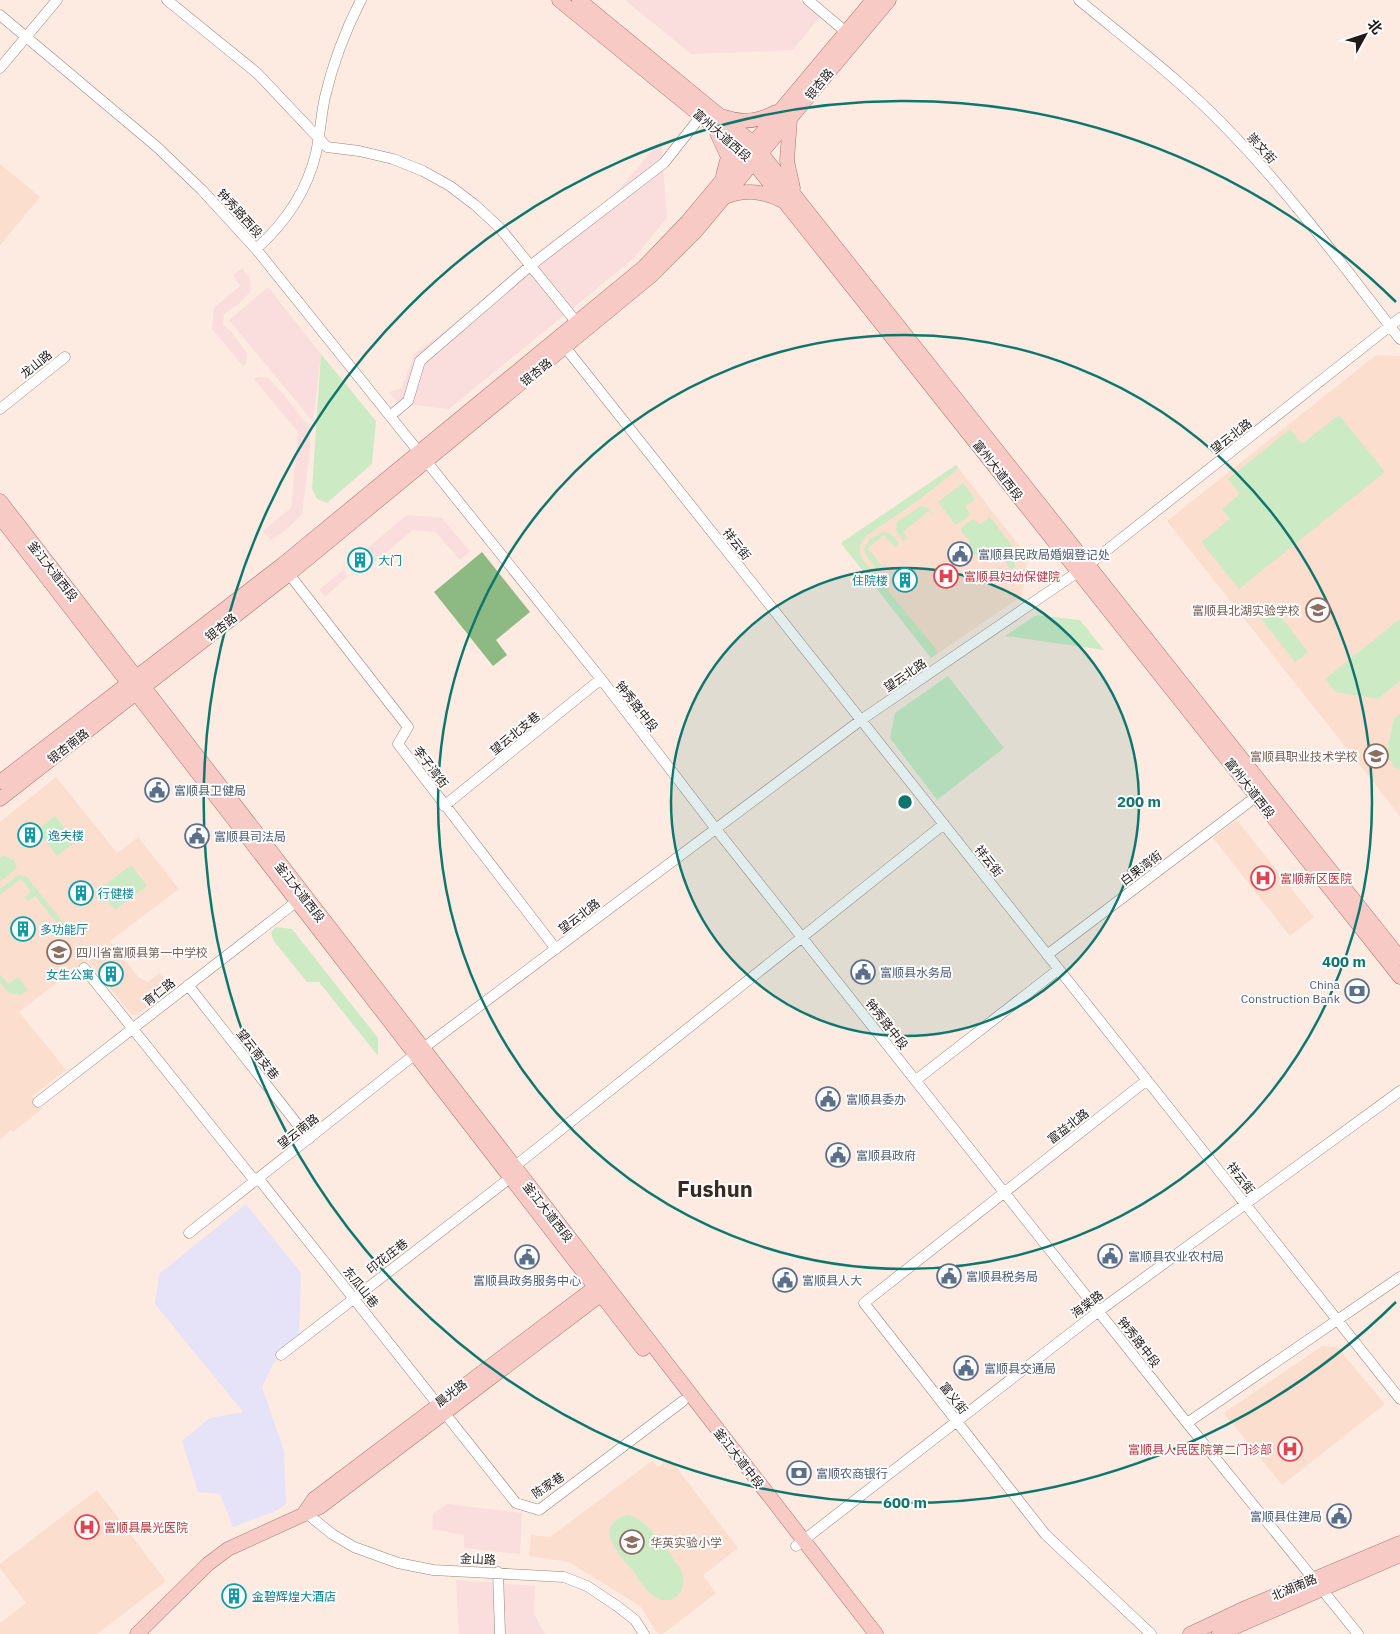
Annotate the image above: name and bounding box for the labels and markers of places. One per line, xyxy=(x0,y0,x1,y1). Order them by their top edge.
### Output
public building icon: 富顺县民政局婚姻登记处 xyxy=(947,541,973,567)
building icon: 大门 xyxy=(347,547,373,573)
place label: 富顺县民政局婚姻登记处 xyxy=(978,547,1110,562)
place label: 大门 xyxy=(378,553,402,568)
hospital icon: 富顺县妇幼保健院 xyxy=(933,563,959,589)
building icon: 住院楼 xyxy=(892,567,918,593)
place label: 富顺县妇幼保健院 xyxy=(964,569,1060,584)
place label: 住院楼 xyxy=(852,573,888,588)
school or university icon: 富顺县北湖实验学校 xyxy=(1305,597,1331,623)
place label: 富顺县北湖实验学校 xyxy=(1192,603,1300,618)
school or university icon: 富顺县职业技术学校 xyxy=(1363,743,1389,769)
place label: 富顺县职业技术学校 xyxy=(1250,749,1358,764)
public building icon: 富顺县卫健局 xyxy=(144,777,170,803)
place label: 富顺县卫健局 xyxy=(174,783,246,798)
centre of rings xyxy=(896,793,914,811)
building icon: 逸夫楼 xyxy=(17,822,43,848)
public building icon: 富顺县司法局 xyxy=(184,823,210,849)
place label: 逸夫楼 xyxy=(48,828,84,843)
place label: 富顺县司法局 xyxy=(214,829,286,844)
hospital icon: 富顺新区医院 xyxy=(1250,865,1276,891)
place label: 富顺新区医院 xyxy=(1280,871,1352,886)
building icon: 行健楼 xyxy=(68,880,94,906)
place label: 行健楼 xyxy=(98,886,134,901)
building icon: 多功能厅 xyxy=(10,916,36,942)
place label: 多功能厅 xyxy=(40,922,88,937)
school or university icon: 四川省富顺县第一中学校 xyxy=(46,939,72,965)
place label: 四川省富顺县第一中学校 xyxy=(76,945,208,960)
public building icon: 富顺县水务局 xyxy=(850,959,876,985)
building icon: 女生公寓 xyxy=(98,961,124,987)
place label: 富顺县水务局 xyxy=(880,965,952,980)
place label: 女生公寓 xyxy=(46,967,94,982)
place label: China Construction Bank xyxy=(1241,977,1341,1006)
bank icon: China Construction Bank xyxy=(1344,978,1370,1004)
public building icon: 富顺县委办 xyxy=(815,1086,841,1112)
place label: 富顺县委办 xyxy=(846,1092,906,1107)
public building icon: 富顺县政府 xyxy=(825,1142,851,1168)
place label: 富顺县政府 xyxy=(856,1148,916,1163)
public building icon: 富顺县农业农村局 xyxy=(1097,1243,1123,1269)
public building icon: 富顺县政务服务中心 xyxy=(514,1244,540,1270)
place label: 富顺县农业农村局 xyxy=(1128,1249,1224,1264)
public building icon: 富顺县税务局 xyxy=(936,1263,962,1289)
public building icon: 富顺县人大 xyxy=(772,1267,798,1293)
place label: 富顺县税务局 xyxy=(966,1269,1038,1284)
place label: 富顺县政务服务中心 xyxy=(473,1273,581,1288)
place label: 富顺县人大 xyxy=(802,1273,862,1288)
public building icon: 富顺县交通局 xyxy=(953,1355,979,1381)
place label: 富顺县交通局 xyxy=(984,1361,1056,1376)
hospital icon: 富顺县人民医院第二门诊部 xyxy=(1277,1436,1303,1462)
place label: 富顺县人民医院第二门诊部 xyxy=(1128,1442,1272,1457)
bank icon: 富顺农商银行 xyxy=(786,1460,812,1486)
place label: 富顺农商银行 xyxy=(816,1466,888,1481)
public building icon: 富顺县住建局 xyxy=(1326,1503,1352,1529)
place label: 富顺县住建局 xyxy=(1250,1509,1322,1524)
hospital icon: 富顺县晨光医院 xyxy=(74,1514,100,1540)
place label: 富顺县晨光医院 xyxy=(104,1520,188,1535)
school or university icon: 华英实验小学 xyxy=(619,1529,645,1555)
place label: 华英实验小学 xyxy=(650,1535,722,1550)
building icon: 金碧辉煌大酒店 xyxy=(221,1583,247,1609)
place label: 金碧辉煌大酒店 xyxy=(252,1589,336,1604)

